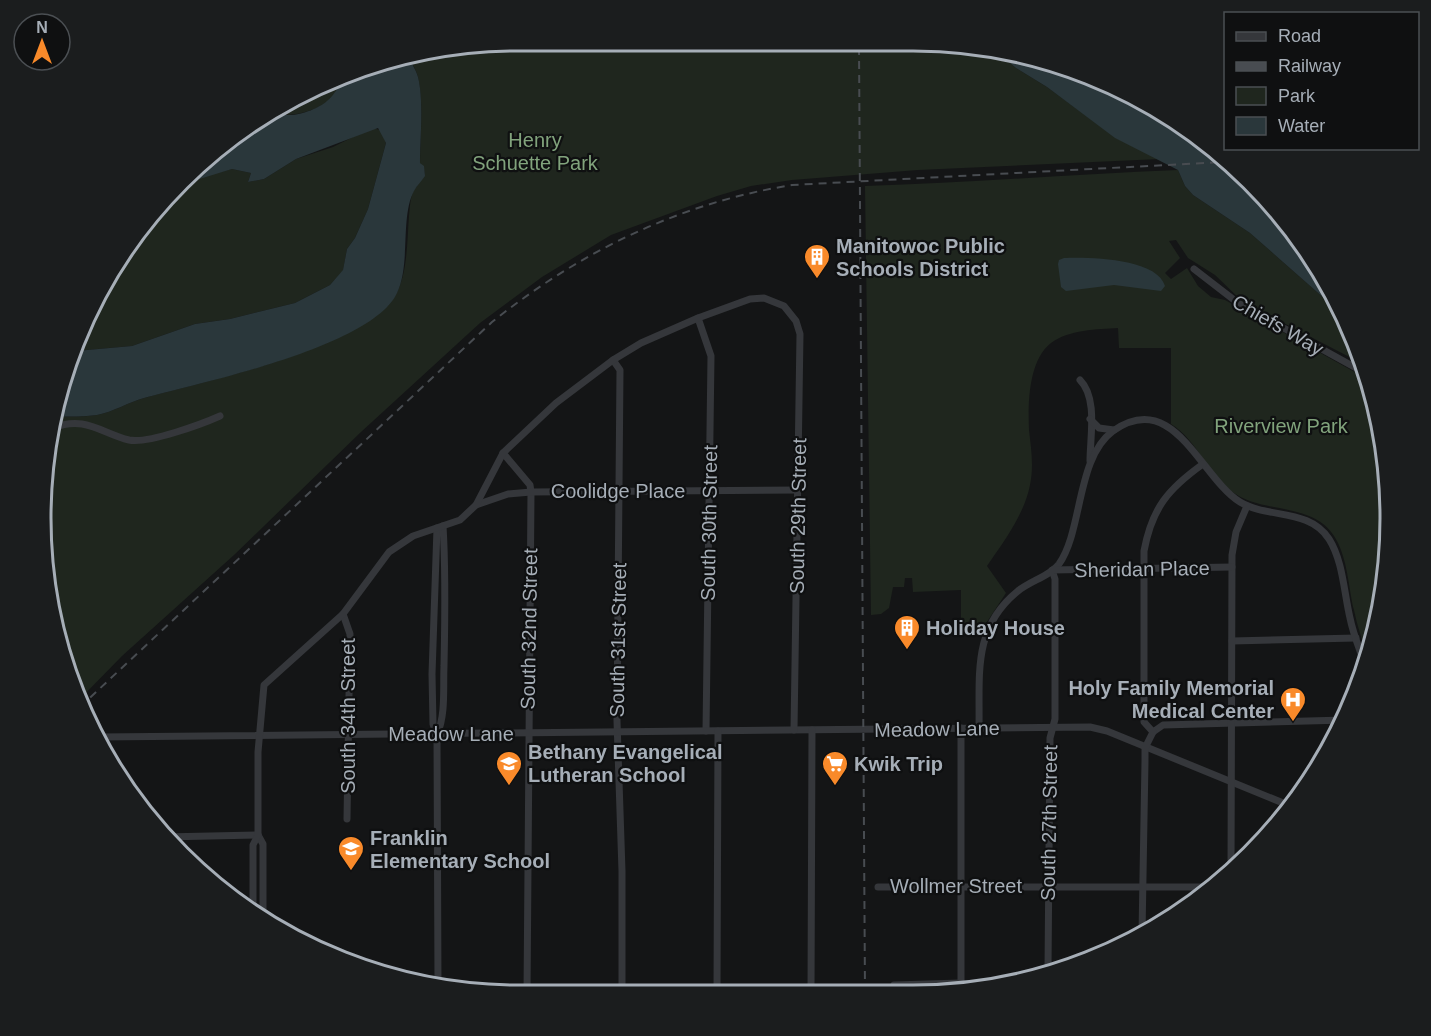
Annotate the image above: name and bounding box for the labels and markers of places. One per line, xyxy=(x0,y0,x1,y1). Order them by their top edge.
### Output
place label: Manitowoc Public Schools District xyxy=(836,235,1005,280)
building icon: Manitowoc Public Schools District xyxy=(802,242,832,280)
building icon: Holiday House xyxy=(892,613,922,651)
place label: Holiday House xyxy=(926,617,1065,639)
place label: Holy Family Memorial Medical Center xyxy=(1068,677,1274,722)
hospital icon: Holy Family Memorial Medical Center xyxy=(1278,685,1308,723)
place label: Bethany Evangelical Lutheran School xyxy=(528,741,723,786)
school or university icon: Bethany Evangelical Lutheran School xyxy=(494,749,524,787)
supermarket icon: Kwik Trip xyxy=(820,749,850,787)
place label: Kwik Trip xyxy=(854,753,943,775)
place label: Franklin Elementary School xyxy=(370,827,550,872)
school or university icon: Franklin Elementary School xyxy=(336,834,366,872)

